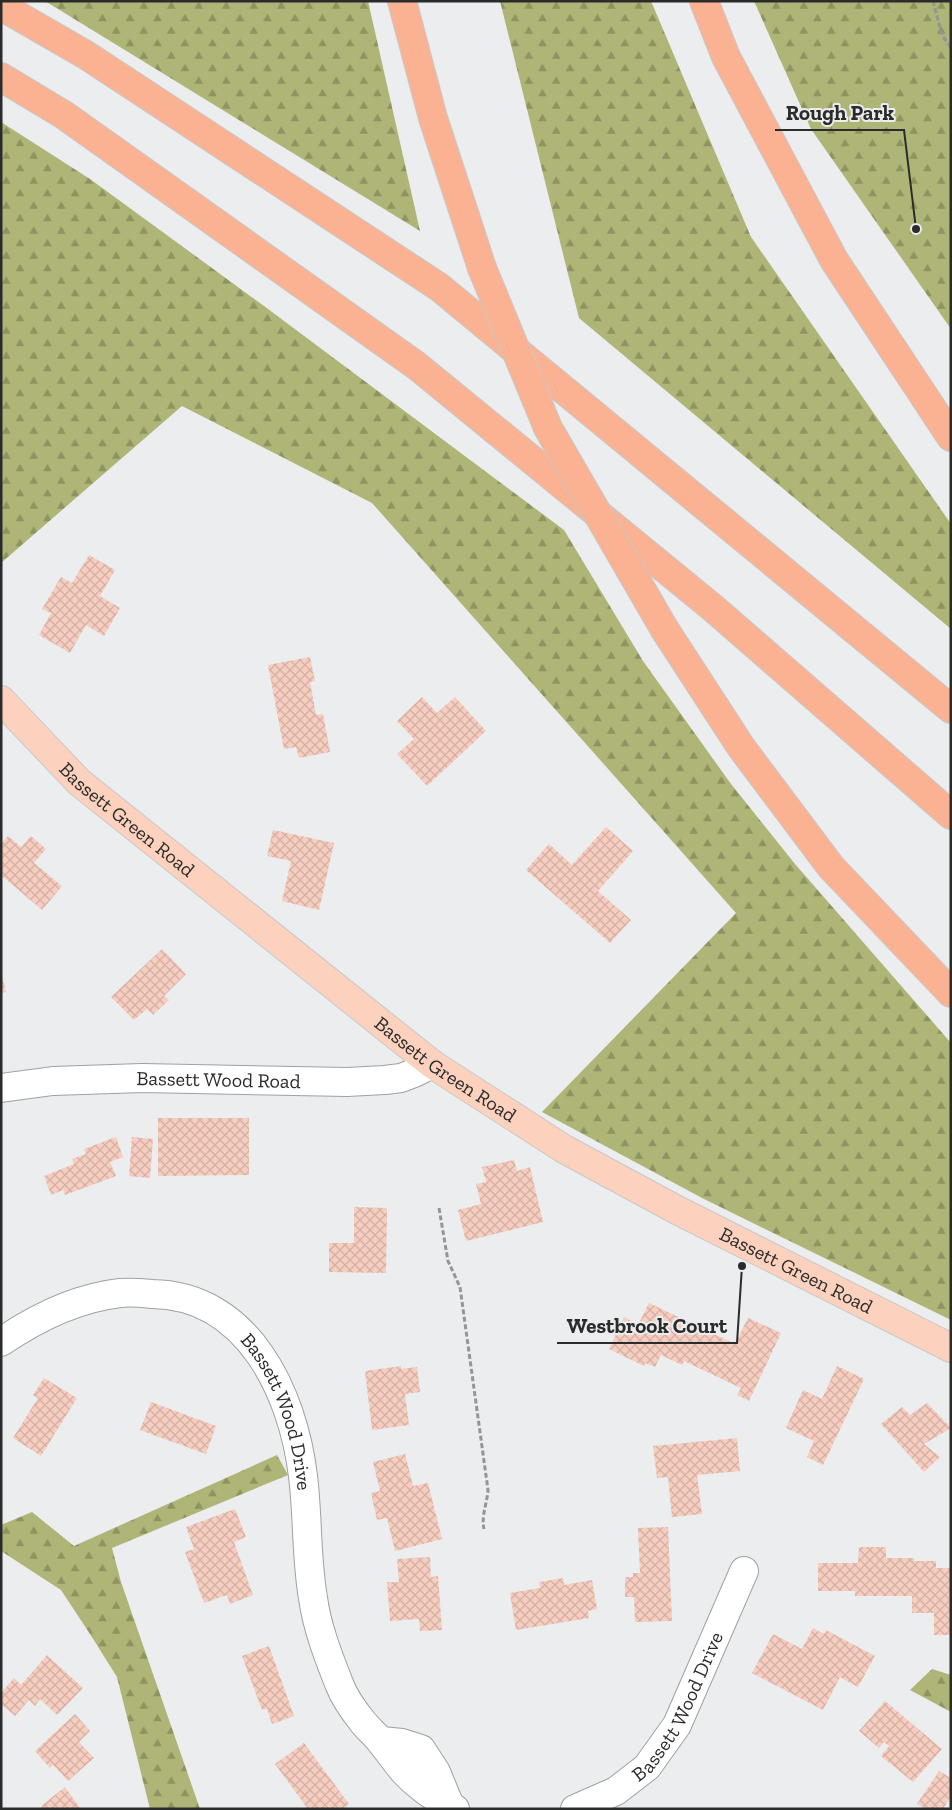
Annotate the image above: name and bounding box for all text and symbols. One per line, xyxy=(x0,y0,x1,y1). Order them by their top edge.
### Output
callout: Rough Park xyxy=(775,94,904,130)
text: Rough Park xyxy=(786,100,895,125)
street label: Bassett Green Road xyxy=(54,757,200,882)
street label: Bassett Green Road xyxy=(370,1011,521,1127)
street label: Bassett Wood Road xyxy=(136,1066,301,1093)
street label: Bassett Green Road xyxy=(716,1222,877,1319)
callout: Westbrook Court xyxy=(557,1307,737,1343)
text: Westbrook Court xyxy=(567,1313,728,1338)
street label: Bassett Wood Drive xyxy=(236,1328,316,1491)
street label: Bassett Wood Drive xyxy=(627,1628,728,1786)

